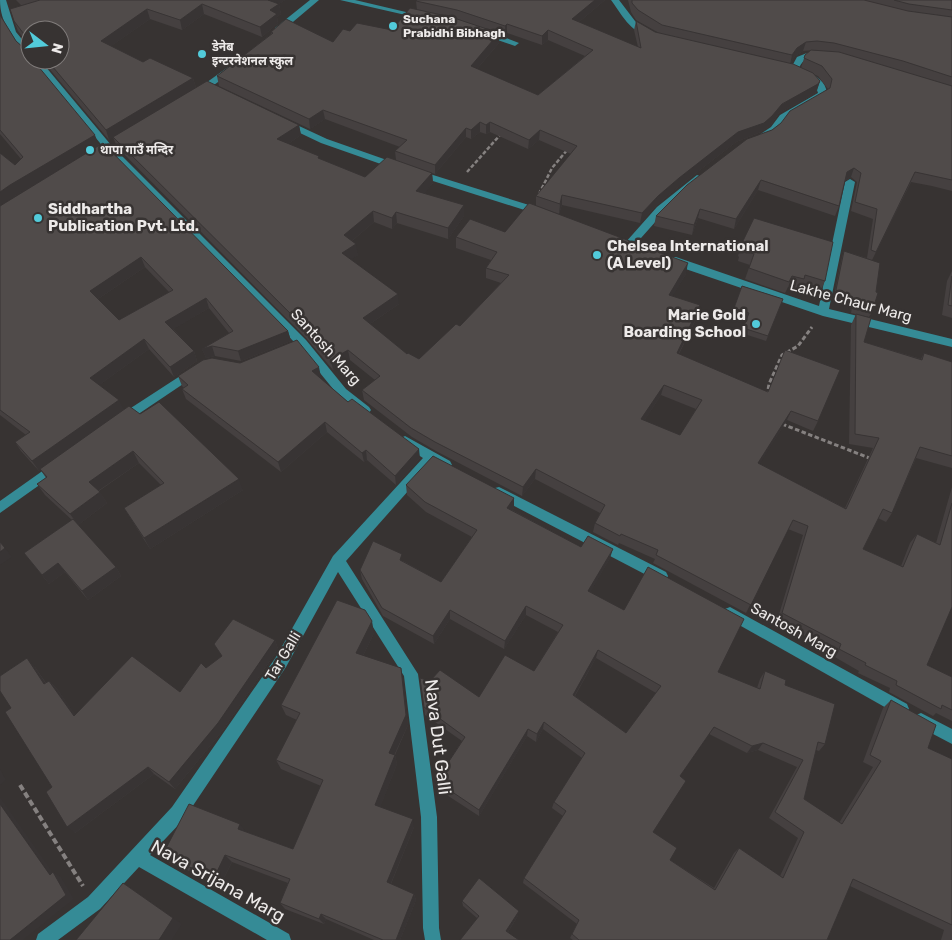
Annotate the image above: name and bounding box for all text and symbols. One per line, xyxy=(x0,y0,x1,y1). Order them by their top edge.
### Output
place label: Suchana Prabidhi Bibhagh xyxy=(403,12,506,40)
north arrow xyxy=(20,20,70,70)
marker: Suchana Prabidhi Bibhagh xyxy=(387,20,399,32)
place label: डेनेब इन्टरनेशनल स्कुल xyxy=(211,39,294,70)
text: N xyxy=(47,41,67,56)
marker: डेनेब इन्टरनेशनल स्कुल xyxy=(196,48,208,60)
place label: थापा गाउँ मन्दिर xyxy=(100,142,174,157)
marker: थापा गाउँ मन्दिर xyxy=(84,144,96,156)
place label: Siddhartha Publication Pvt. Ltd. xyxy=(48,200,199,235)
marker: Siddhartha Publication Pvt. Ltd. xyxy=(32,212,44,224)
place label: Chelsea International (A Level) xyxy=(607,237,769,272)
marker: Chelsea International (A Level) xyxy=(591,249,603,261)
street label: Lakhe Chaur Marg xyxy=(788,276,914,326)
street label: Santosh Marg xyxy=(287,305,365,389)
place label: Marie Gold Boarding School xyxy=(623,306,746,341)
marker: Marie Gold Boarding School xyxy=(750,318,762,330)
street label: Santosh Marg xyxy=(748,599,840,661)
street label: Tar Galli xyxy=(261,628,305,684)
street label: Nava Dut Galli xyxy=(420,678,456,796)
street label: Nava Srijana Marg xyxy=(147,835,289,927)

